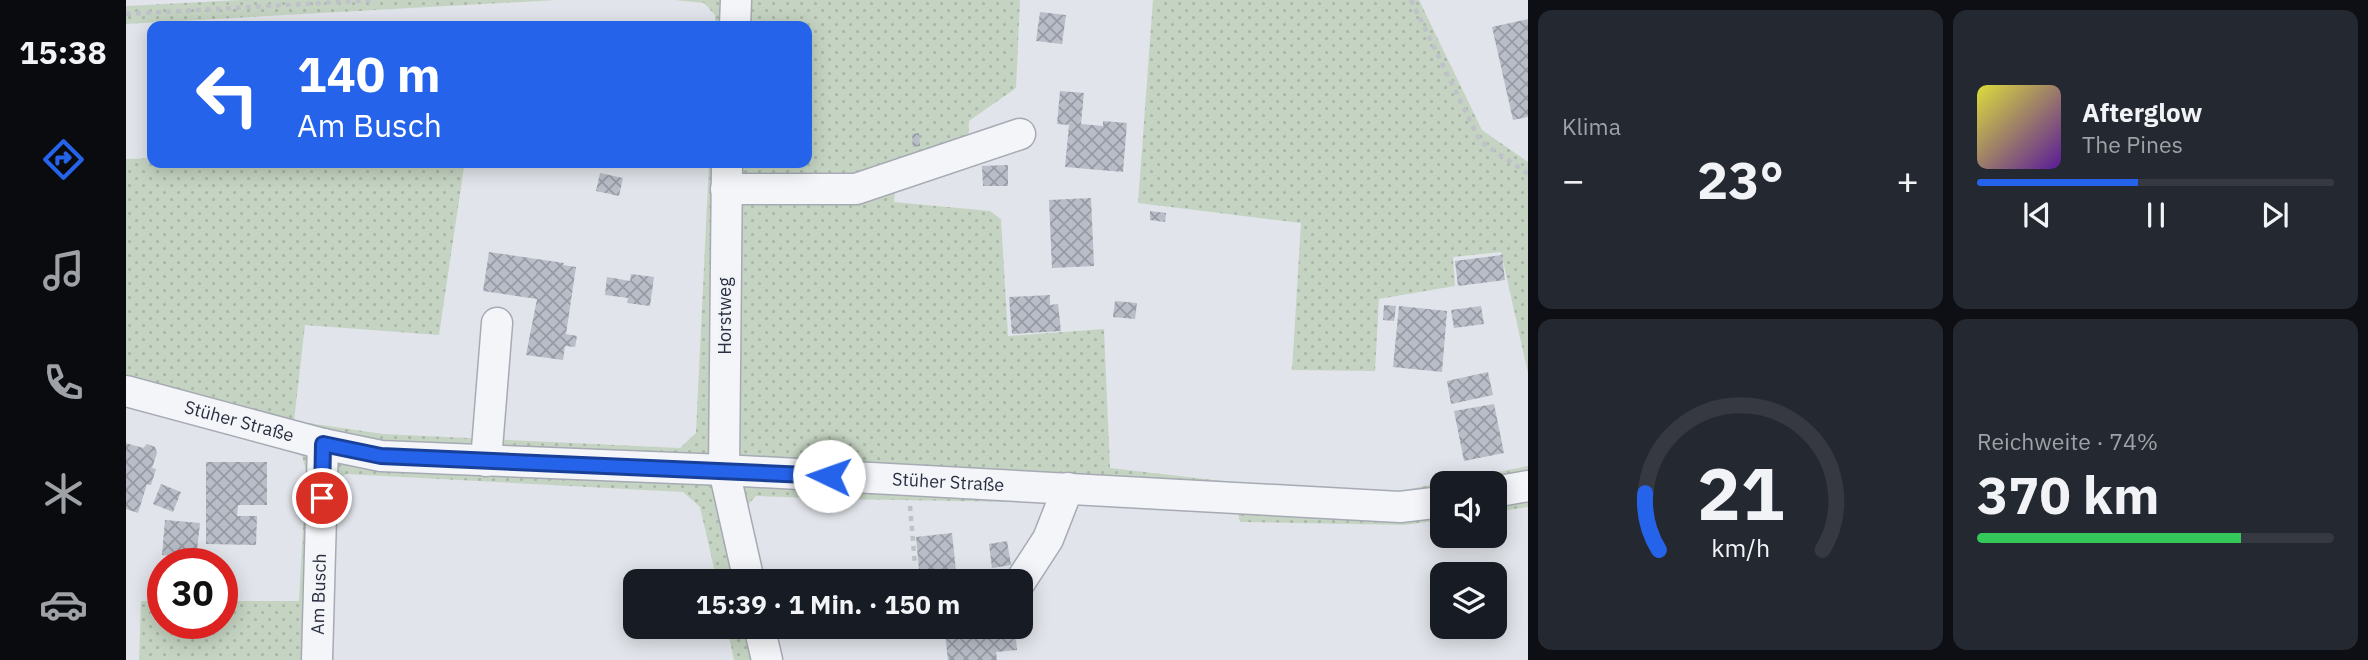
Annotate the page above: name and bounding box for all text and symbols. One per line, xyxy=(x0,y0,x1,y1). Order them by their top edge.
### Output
text: 15:38 xyxy=(19,31,107,73)
text: 140 m xyxy=(297,42,441,105)
icon: left xyxy=(182,49,273,140)
text: Afterglow xyxy=(2082,95,2202,129)
text: Am Busch xyxy=(297,104,442,146)
text: Klima xyxy=(1562,111,1621,141)
text: The Pines xyxy=(2082,129,2183,159)
icon: directions xyxy=(39,135,88,184)
text: 23° xyxy=(1697,146,1784,213)
text: − xyxy=(1562,155,1585,204)
text: + xyxy=(1896,155,1919,204)
icon: previous xyxy=(2018,196,2056,234)
icon: pause xyxy=(2137,196,2175,234)
icon: next xyxy=(2256,196,2294,234)
icon: music xyxy=(39,246,88,295)
street label: Horstweg xyxy=(713,277,736,355)
icon: phone xyxy=(39,358,88,407)
street label: Stüher Straße xyxy=(182,395,296,447)
text: Reichweite · 74% xyxy=(1977,426,2158,456)
position arrow xyxy=(792,439,866,513)
text: 21 xyxy=(1697,446,1784,541)
text: 370 km xyxy=(1977,461,2159,528)
street label: Stüher Straße xyxy=(891,467,1005,496)
pin xyxy=(292,468,352,528)
icon: climate xyxy=(39,469,88,518)
map controls xyxy=(1430,471,1507,639)
button: sound xyxy=(1430,471,1507,548)
icon: arrive xyxy=(303,479,341,517)
text: km/h xyxy=(1711,531,1770,564)
speed limit sign: 30 xyxy=(147,548,238,639)
street label: Am Busch xyxy=(306,553,331,635)
button: layers xyxy=(1430,562,1507,639)
icon: car xyxy=(39,580,88,629)
text: 15:39 · 1 Min. · 150 m xyxy=(696,587,960,621)

